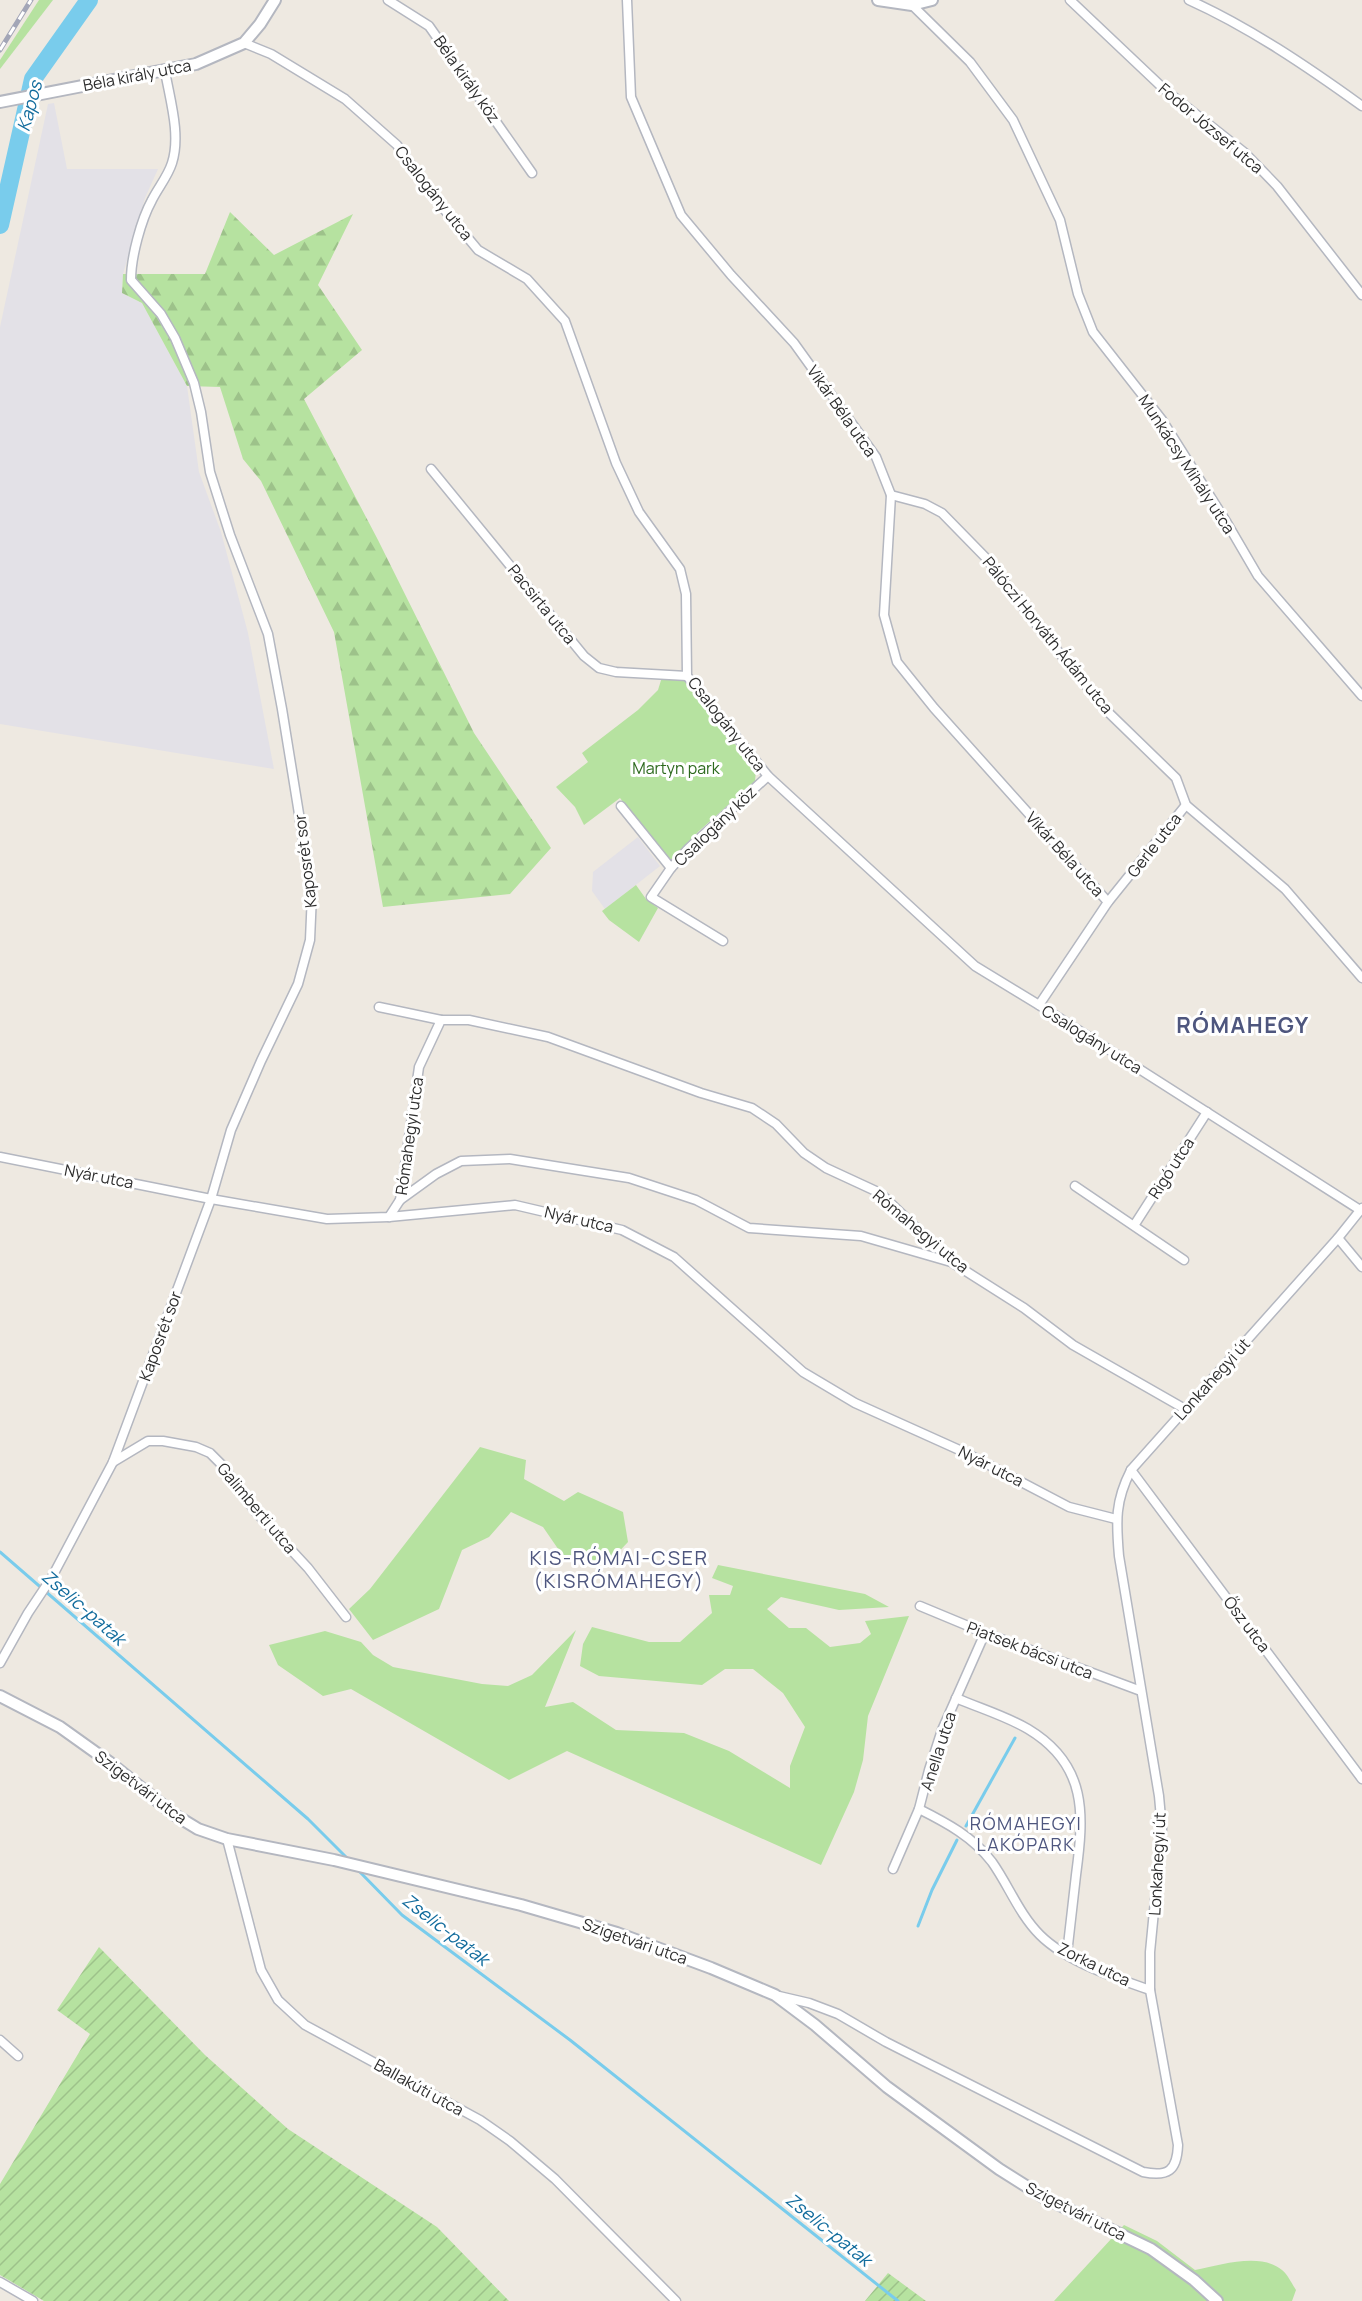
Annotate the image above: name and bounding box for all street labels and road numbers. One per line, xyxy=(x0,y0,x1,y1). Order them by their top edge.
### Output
street label: Béla király köz xyxy=(429,31,505,127)
street label: Béla király utca xyxy=(81,54,193,96)
street label: Fodor József utca xyxy=(1154,78,1268,178)
street label: Csalogány utca xyxy=(390,141,478,245)
street label: Vikár Béla utca xyxy=(802,361,882,461)
street label: Munkácsy Mihály utca xyxy=(1134,390,1240,538)
street label: Pálóczi Horváth Ádám utca xyxy=(978,552,1118,718)
street label: Pacsirta utca xyxy=(503,559,581,649)
street label: Csalogány utca xyxy=(683,672,771,776)
street label: Csalogány köz xyxy=(669,781,761,871)
street label: Vikár Béla utca xyxy=(1021,807,1109,901)
street label: Gerle utca xyxy=(1122,808,1186,882)
street label: Kaposrét sor xyxy=(288,813,322,909)
street label: Csalogány utca xyxy=(1038,999,1146,1079)
street label: Rómahegyi utca xyxy=(390,1076,428,1196)
street label: Rigó utca xyxy=(1143,1133,1199,1203)
street label: Nyár utca xyxy=(62,1159,136,1193)
street label: Rómahegyi utca xyxy=(868,1184,974,1278)
street label: Nyár utca xyxy=(542,1200,616,1238)
street label: Kaposrét sor xyxy=(134,1288,186,1384)
street label: Lonkahegyi út xyxy=(1169,1333,1255,1425)
street label: Nyár utca xyxy=(955,1440,1027,1492)
street label: Galimberti utca xyxy=(212,1458,302,1558)
street label: Ősz utca xyxy=(1219,1591,1275,1657)
street label: Piatsek bácsi utca xyxy=(964,1616,1096,1684)
street label: Anella utca xyxy=(915,1709,961,1793)
street label: Szigetvári utca xyxy=(91,1745,191,1829)
street label: Lonkahegyi út xyxy=(1143,1812,1171,1916)
street label: Szigetvári utca xyxy=(579,1913,691,1969)
street label: Zorka utca xyxy=(1054,1937,1134,1991)
street label: Ballakúti utca xyxy=(370,2053,468,2121)
street label: Szigetvári utca xyxy=(1022,2176,1130,2246)

